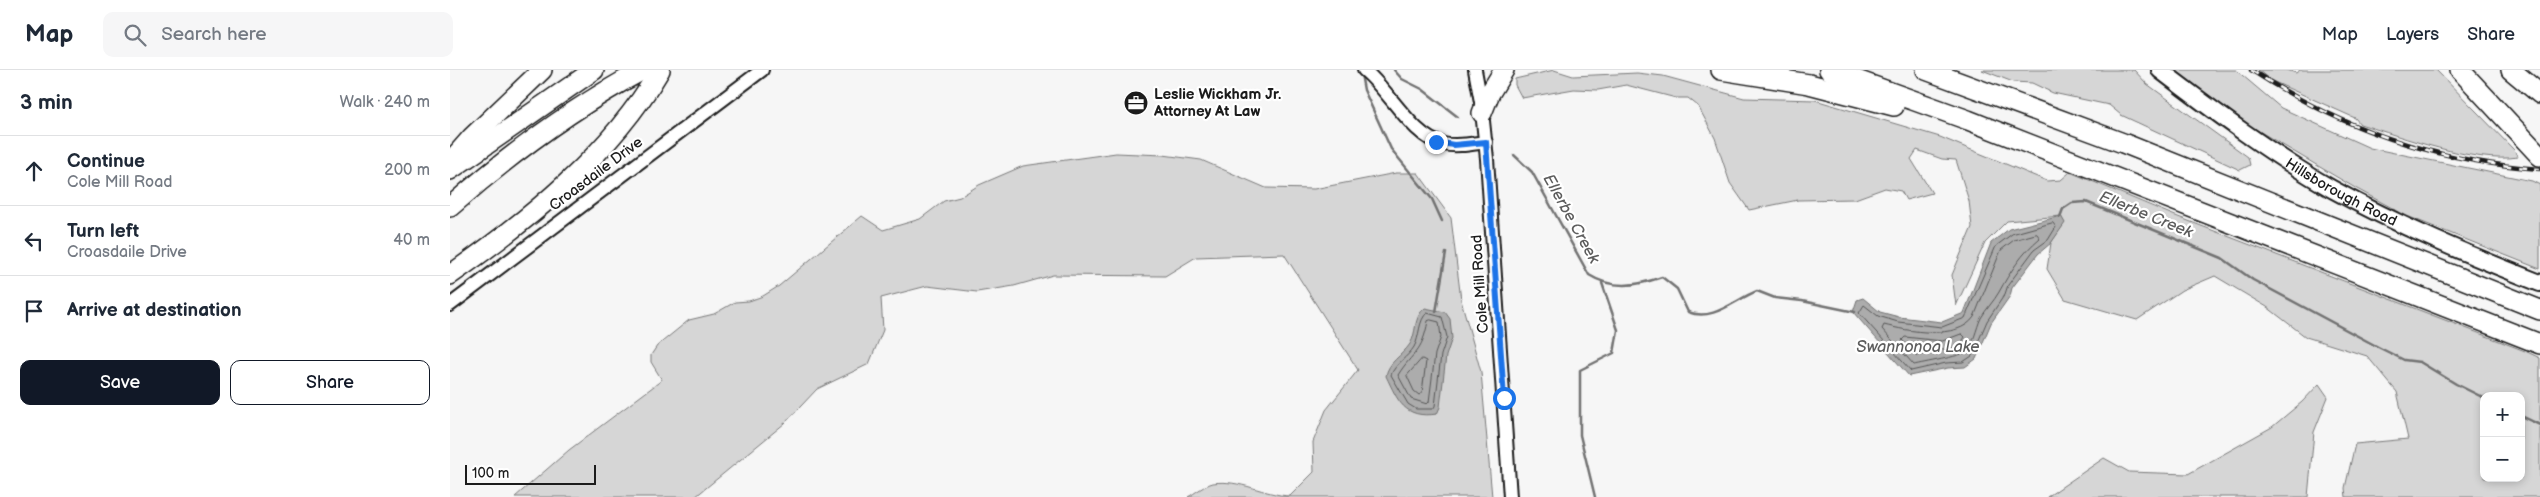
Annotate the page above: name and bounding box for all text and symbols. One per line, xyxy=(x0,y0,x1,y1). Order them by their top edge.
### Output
search box xyxy=(103,12,453,57)
text: Map xyxy=(25,20,73,49)
icon: search xyxy=(121,21,149,49)
text: Search here xyxy=(161,23,267,46)
text: Map xyxy=(2322,24,2358,45)
text: Layers xyxy=(2386,24,2439,45)
text: Share xyxy=(2467,24,2515,45)
place label: Leslie Wickham Jr. Attorney At Law xyxy=(1153,85,1281,121)
text: 3 min xyxy=(20,90,73,115)
office icon: Leslie Wickham Jr. Attorney At Law xyxy=(1123,90,1149,116)
text: Walk · 240 m xyxy=(340,93,430,112)
route end xyxy=(1425,131,1448,154)
street label: Croasdaile Drive xyxy=(545,133,647,215)
text: Continue xyxy=(67,150,145,173)
street label: Hillsborough Road xyxy=(2282,154,2400,230)
icon: ahead xyxy=(20,157,48,185)
text: 200 m xyxy=(384,161,430,180)
water label: Ellerbe Creek xyxy=(1539,171,1604,268)
text: Cole Mill Road xyxy=(67,173,172,192)
water label: Ellerbe Creek xyxy=(2096,188,2197,243)
text: Turn left xyxy=(67,220,139,243)
icon: left xyxy=(20,227,48,255)
text: 40 m xyxy=(393,231,430,250)
street label: Cole Mill Road xyxy=(1467,234,1493,334)
text: Croasdaile Drive xyxy=(67,243,187,262)
icon: arrive xyxy=(20,297,48,325)
text: Arrive at destination xyxy=(67,299,242,322)
water label: Swannonoa Lake xyxy=(1856,338,1980,357)
button: Save xyxy=(20,360,220,405)
button: Share xyxy=(230,360,430,405)
route start xyxy=(1493,387,1516,410)
map controls xyxy=(2480,392,2525,482)
button: + xyxy=(2480,392,2525,437)
button: − xyxy=(2480,437,2525,482)
scale bar xyxy=(465,462,596,485)
text: 100 m xyxy=(472,465,509,482)

